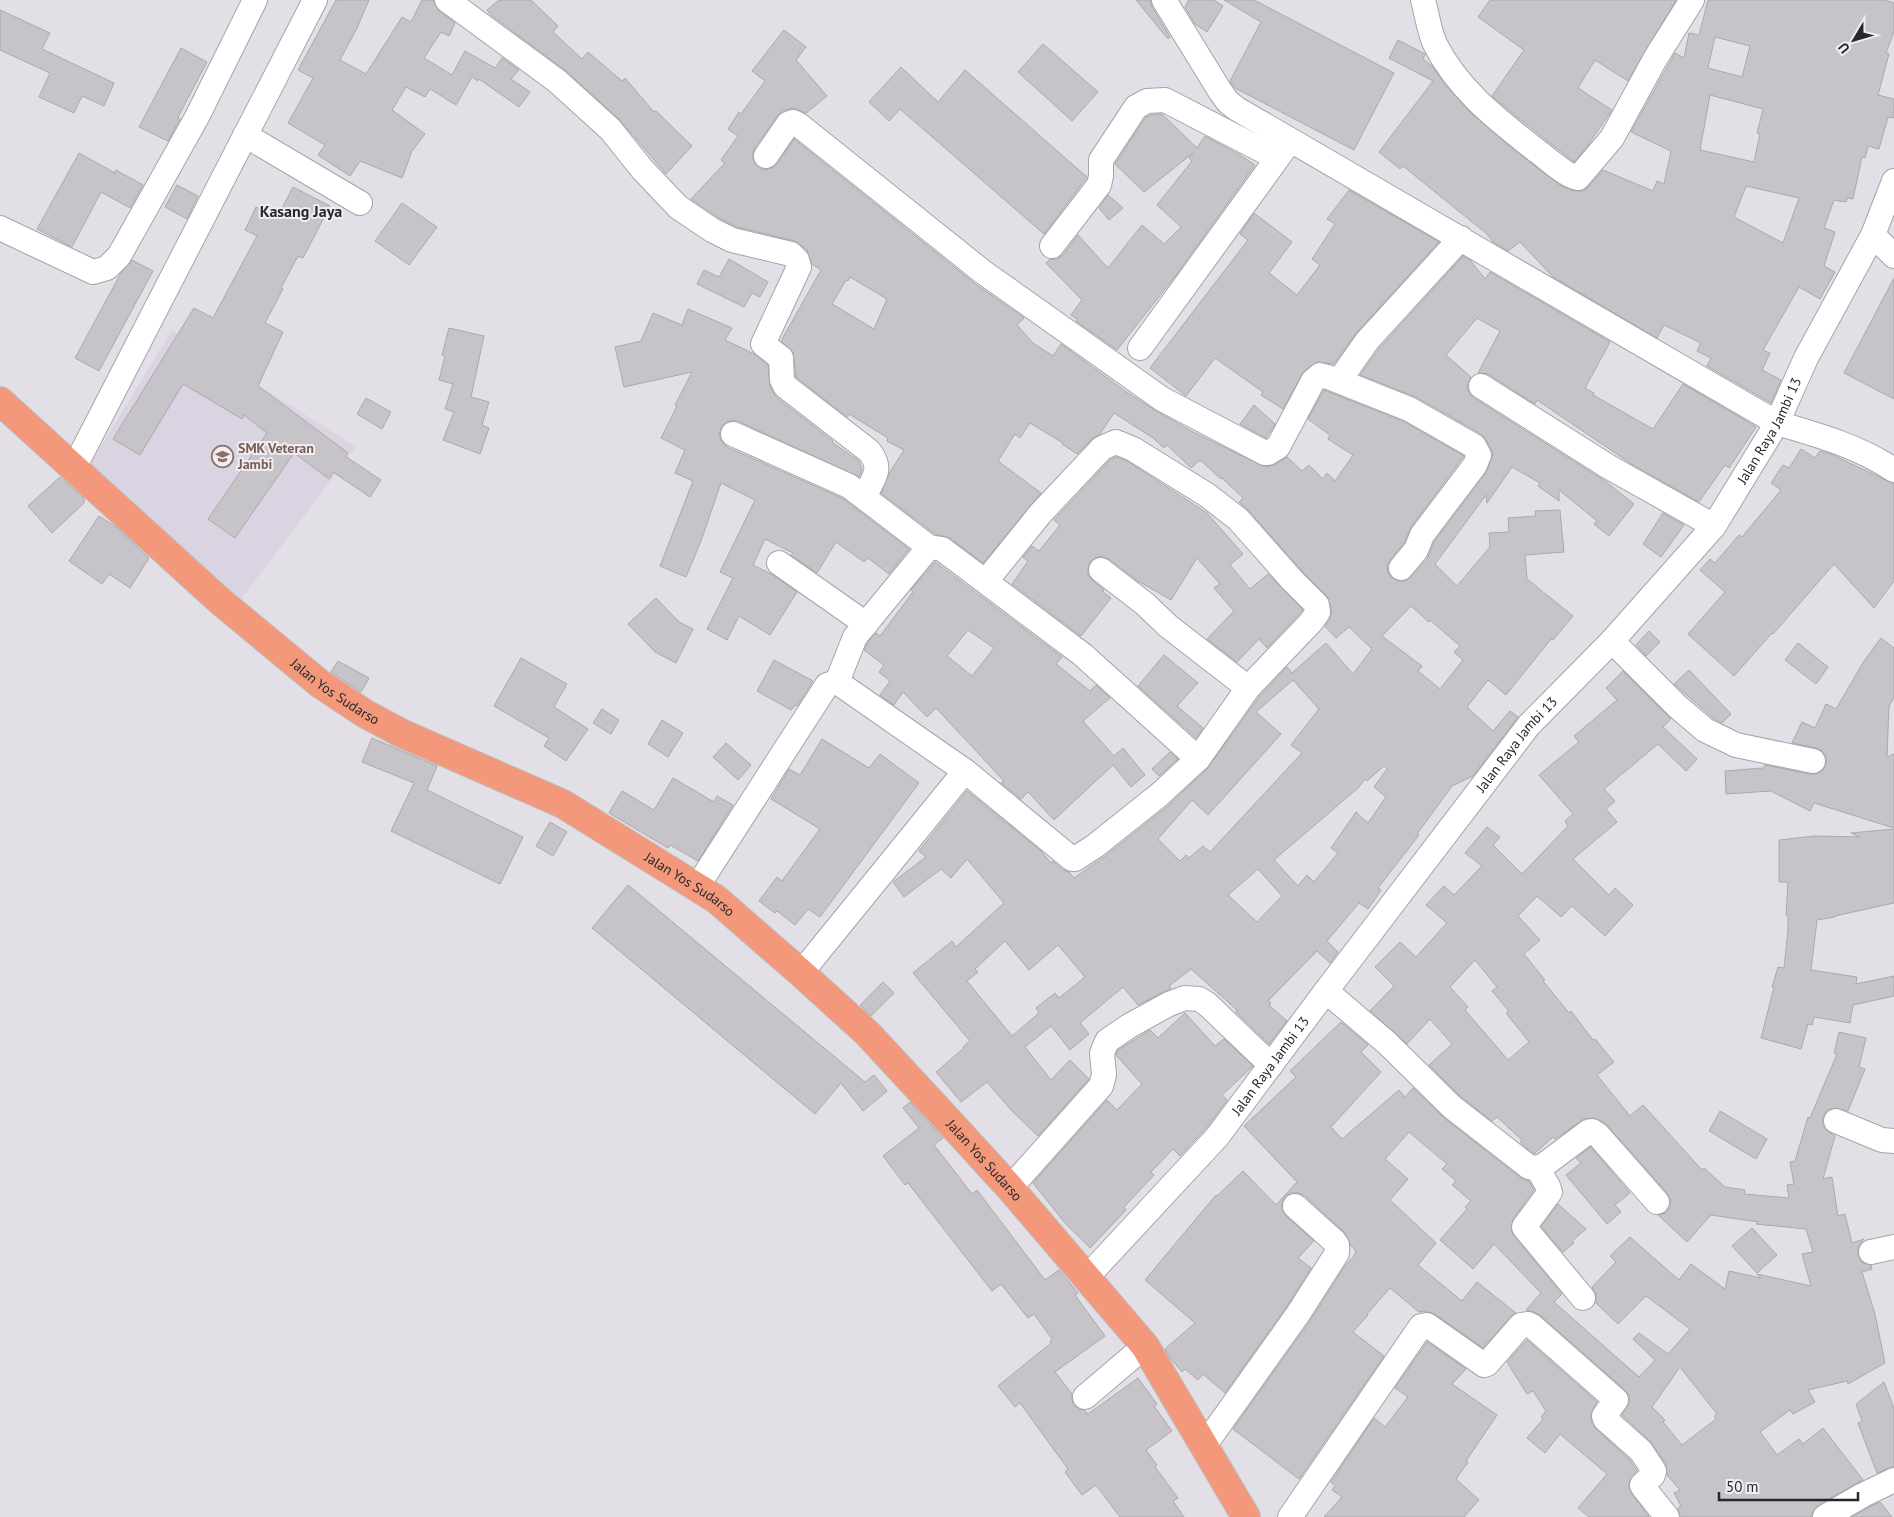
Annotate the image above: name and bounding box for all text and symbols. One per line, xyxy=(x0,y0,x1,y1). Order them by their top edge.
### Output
north arrow xyxy=(1829,15,1879,65)
text: U xyxy=(1834,39,1854,57)
district label: Kasang Jaya xyxy=(260,201,342,221)
street label: Jalan Raya Jambi 13 xyxy=(1732,375,1805,488)
place label: SMK Veteran Jambi xyxy=(237,439,314,473)
school or university icon: SMK Veteran Jambi xyxy=(210,444,234,468)
street label: Jalan Yos Sudarso xyxy=(286,654,383,729)
street label: Jalan Raya Jambi 13 xyxy=(1471,693,1561,797)
street label: Jalan Yos Sudarso xyxy=(641,847,739,920)
street label: Jalan Raya Jambi 13 xyxy=(1227,1013,1313,1119)
street label: Jalan Yos Sudarso xyxy=(942,1115,1026,1205)
scale bar xyxy=(1719,1470,1858,1502)
text: 50 m xyxy=(1726,1477,1759,1496)

